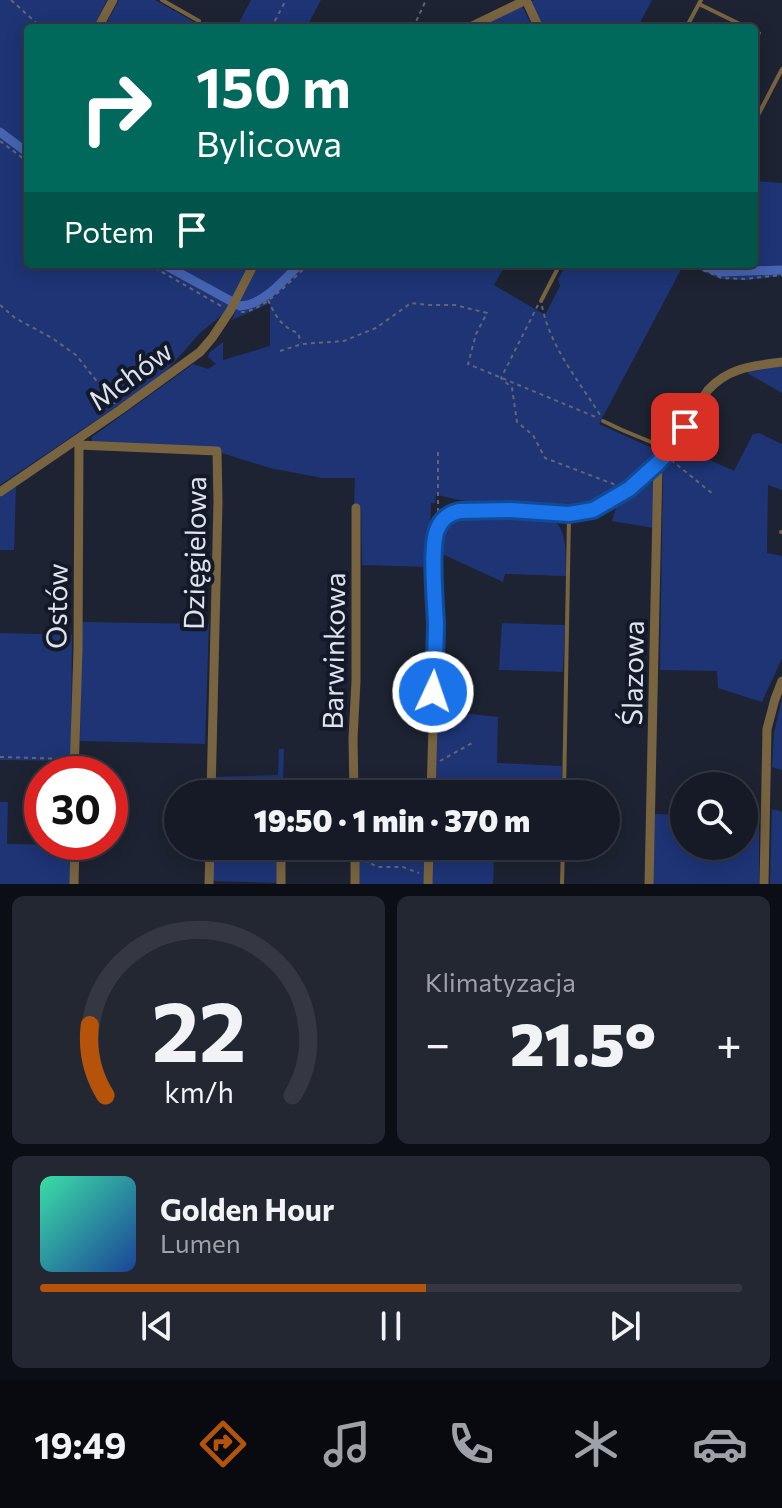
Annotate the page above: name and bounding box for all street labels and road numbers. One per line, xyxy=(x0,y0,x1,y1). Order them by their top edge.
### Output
street label: Mchów xyxy=(81,333,179,417)
street label: Dzięgielowa xyxy=(176,476,212,630)
street label: Ostów xyxy=(38,563,74,649)
street label: Barwinkowa xyxy=(315,572,351,730)
street label: Ślazowa xyxy=(614,620,650,726)

